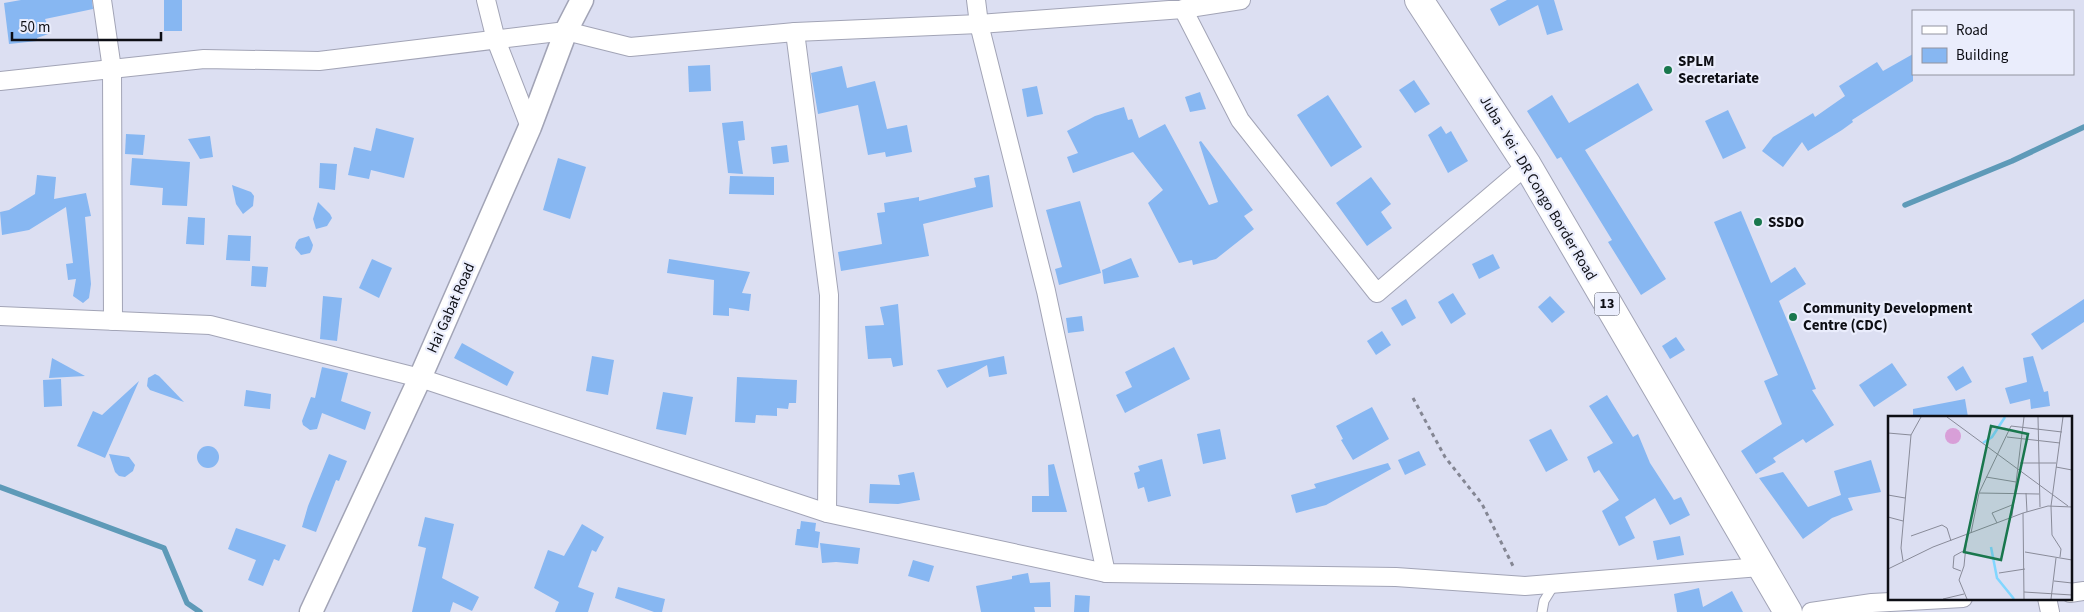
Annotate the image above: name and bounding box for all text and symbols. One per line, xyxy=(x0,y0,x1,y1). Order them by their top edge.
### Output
scale bar xyxy=(12,10,161,42)
legend xyxy=(1912,10,2074,75)
text: 50 m xyxy=(20,17,50,38)
text: Road xyxy=(1956,20,1988,41)
text: Building xyxy=(1956,45,2009,66)
place label: SPLM Secretariate xyxy=(1678,51,1759,89)
marker: SPLM Secretariate xyxy=(1662,64,1674,76)
street label: Juba - Yei - DR Congo Border Road xyxy=(1474,92,1602,284)
place label: SSDO xyxy=(1768,212,1804,233)
marker: SSDO xyxy=(1752,216,1764,228)
street label: Hai Gabat Road xyxy=(422,260,480,356)
road number: 13 xyxy=(1594,292,1620,316)
place label: Community Development Centre (CDC) xyxy=(1803,298,1973,336)
marker: Community Development Centre (CDC) xyxy=(1787,311,1799,323)
inset map xyxy=(1888,416,2072,600)

